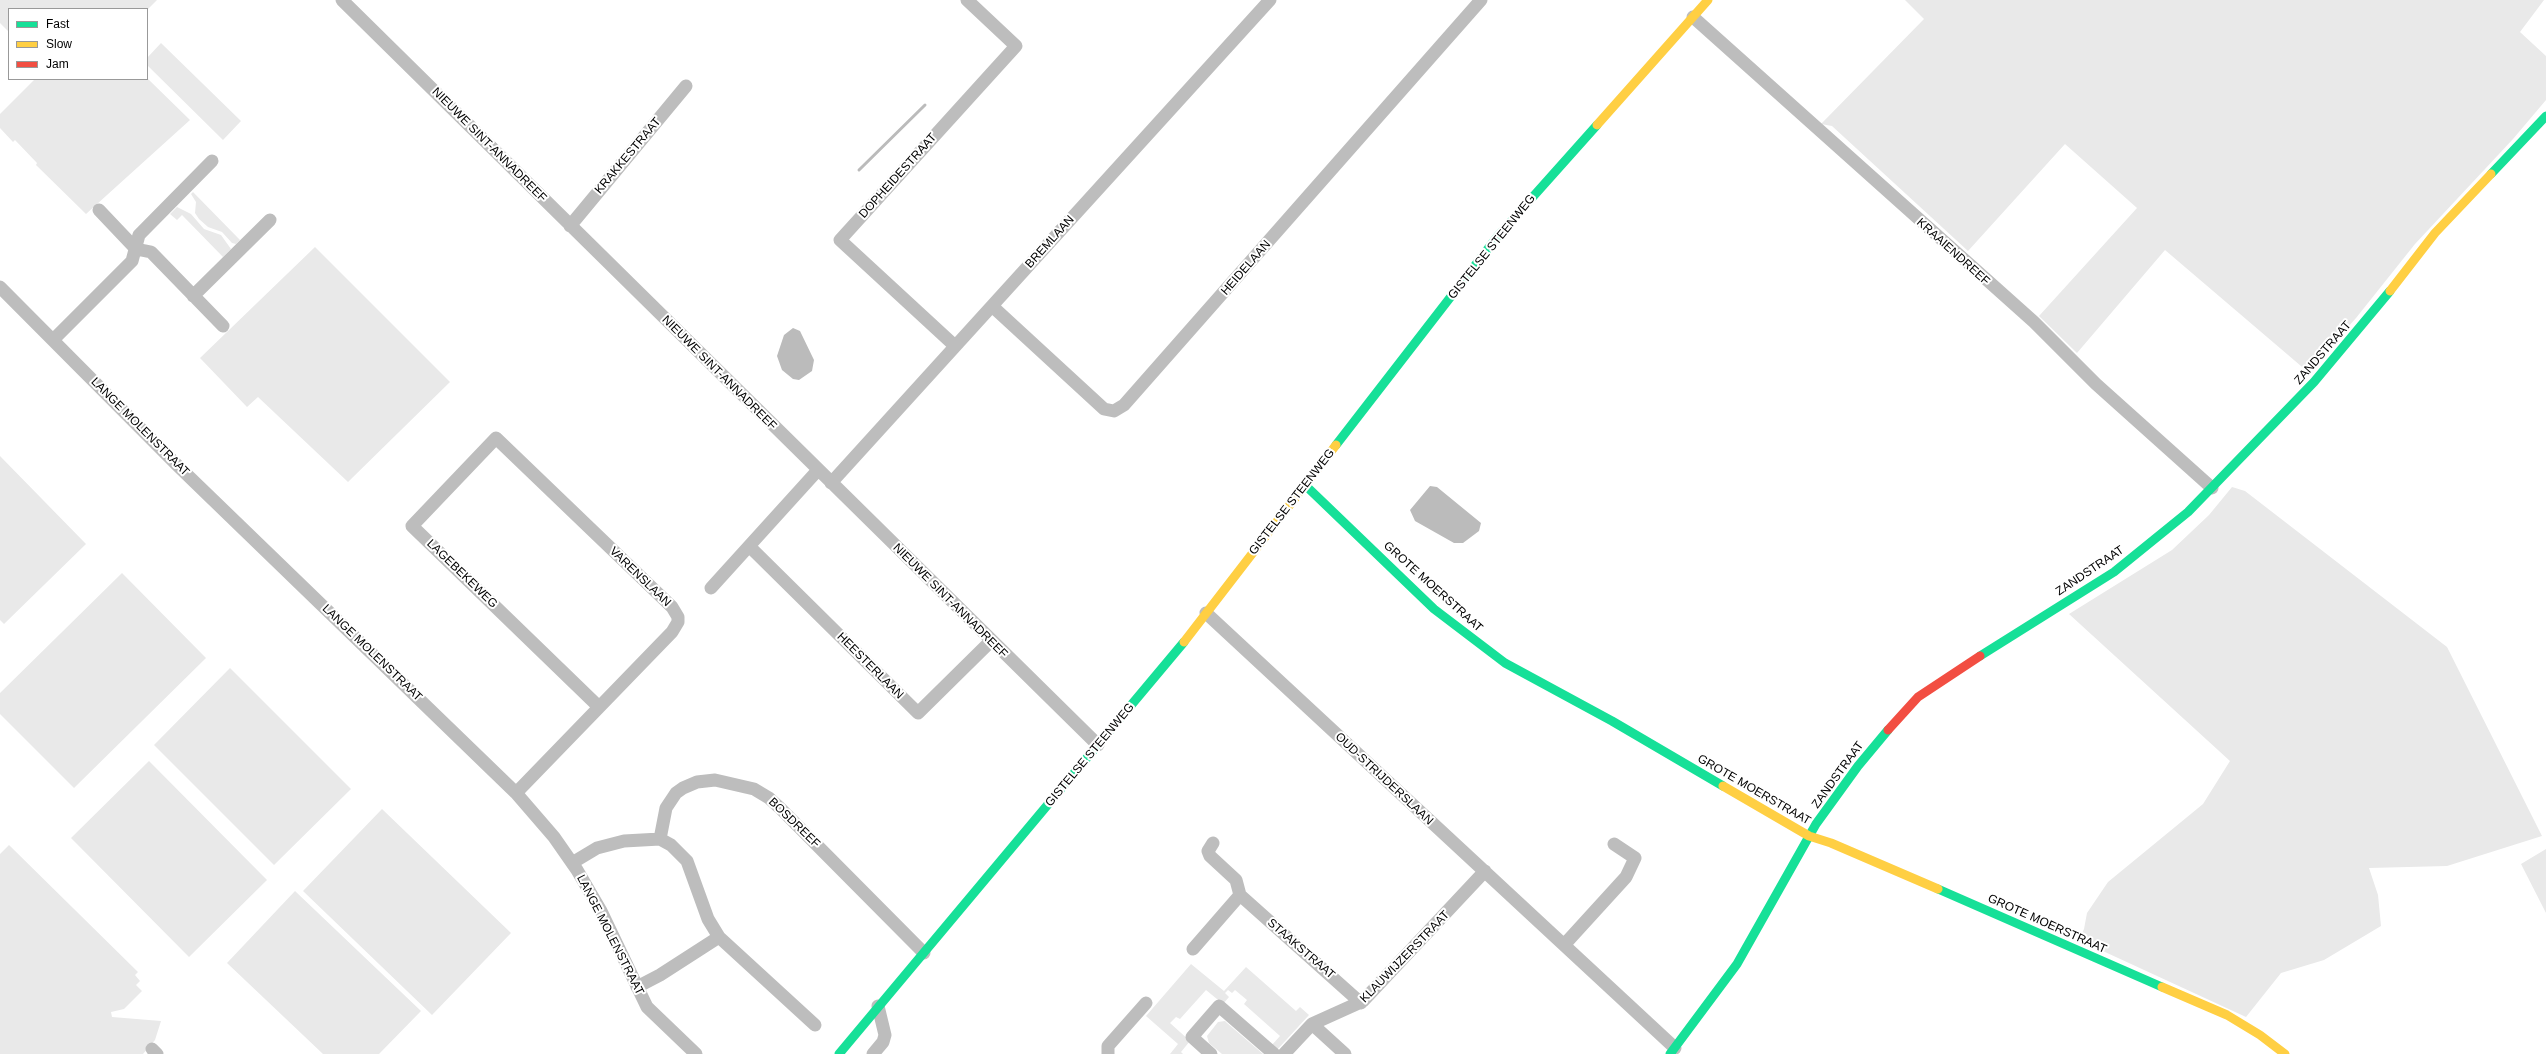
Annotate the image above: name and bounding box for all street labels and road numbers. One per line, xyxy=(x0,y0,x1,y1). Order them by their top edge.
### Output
street label: NIEUWE SINT-ANNADREEF xyxy=(429,85,549,205)
street label: KRAKKESTRAAT xyxy=(592,115,664,197)
street label: DOPHEIDESTRAAT xyxy=(856,131,940,221)
street label: GISTELSE STEENWEG xyxy=(1445,192,1539,302)
street label: BREMLAAN xyxy=(1023,213,1077,271)
street label: KRAAIENDREEF xyxy=(1913,215,1993,289)
street label: HEIDELAAN xyxy=(1218,238,1274,298)
street label: NIEUWE SINT-ANNADREEF xyxy=(659,313,779,433)
street label: ZANDSTRAAT xyxy=(2292,318,2354,388)
street label: LANGE MOLENSTRAAT xyxy=(88,375,192,479)
street label: GISTELSE STEENWEG xyxy=(1246,446,1338,558)
street label: LAGEBEKEWEG xyxy=(424,537,500,611)
street label: GROTE MOERSTRAAT xyxy=(1380,539,1486,635)
street label: NIEUWE SINT-ANNADREEF xyxy=(890,541,1010,661)
street label: ZANDSTRAAT xyxy=(2053,543,2127,599)
street label: VARENSLAAN xyxy=(606,544,674,610)
street label: LANGE MOLENSTRAAT xyxy=(319,602,425,704)
street label: HEESTERLAAN xyxy=(834,630,906,702)
street label: GISTELSE STEENWEG xyxy=(1042,700,1138,810)
street label: OUD-STRIJDERSLAAN xyxy=(1332,730,1436,828)
street label: ZANDSTRAAT xyxy=(1809,739,1867,811)
street label: GROTE MOERSTRAAT xyxy=(1695,752,1813,828)
street label: BOSDREEF xyxy=(765,795,823,851)
street label: LANGE MOLENSTRAAT xyxy=(573,872,647,998)
street label: GROTE MOERSTRAAT xyxy=(1985,891,2109,957)
street label: KLAUWIJZERSTRAAT xyxy=(1357,908,1453,1006)
street label: STAAKSTRAAT xyxy=(1264,916,1338,982)

